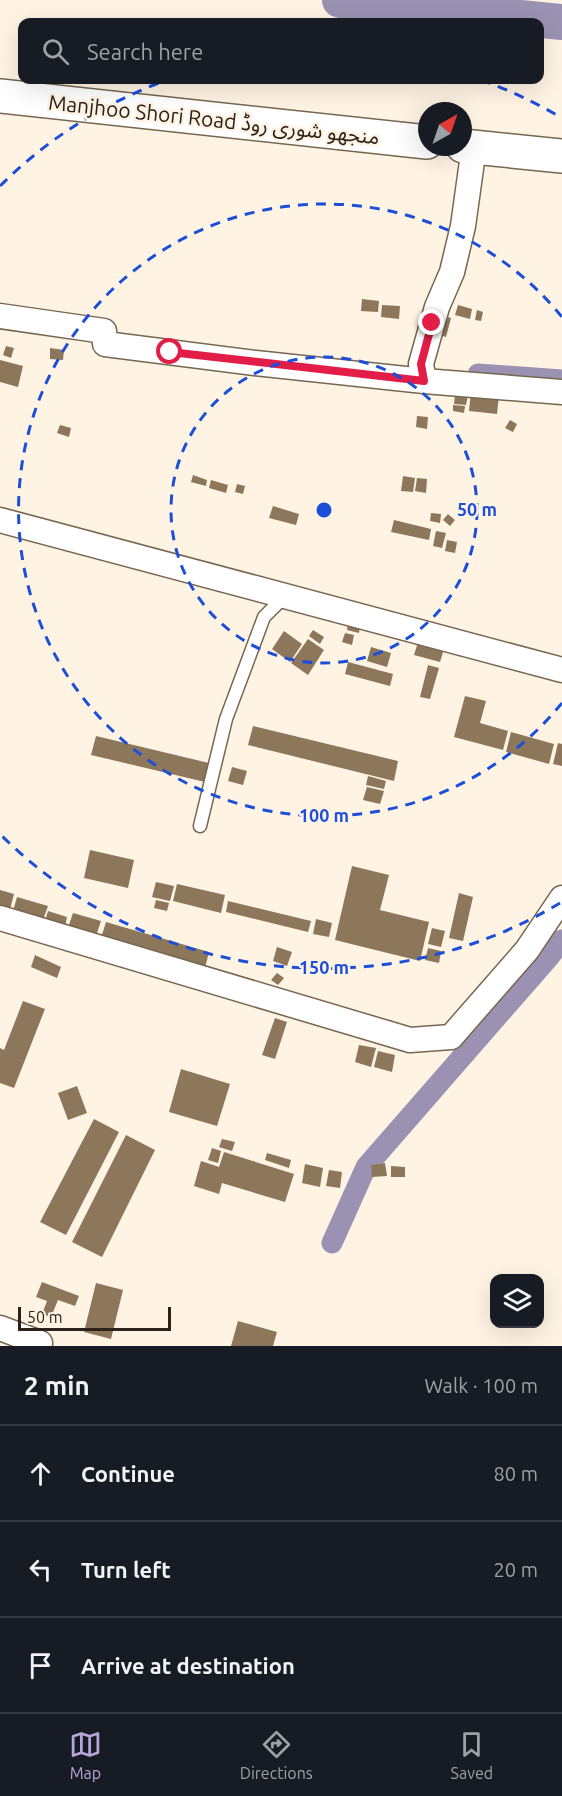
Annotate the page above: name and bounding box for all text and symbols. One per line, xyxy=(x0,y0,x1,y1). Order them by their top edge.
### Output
search box xyxy=(18,18,544,84)
icon: search xyxy=(39,35,72,68)
text: Search here xyxy=(87,39,203,64)
street label: Manjhoo Shori Road منجھو شوری روڈ xyxy=(47,90,381,149)
north arrow xyxy=(418,102,472,156)
route end xyxy=(418,309,444,335)
route start xyxy=(156,338,182,364)
text: 50 m xyxy=(457,499,497,519)
centre of rings xyxy=(314,500,334,520)
text: 100 m xyxy=(299,805,349,825)
text: 150 m xyxy=(299,957,349,977)
map controls xyxy=(490,1274,544,1328)
button: layers xyxy=(490,1274,544,1328)
scale bar xyxy=(18,1304,171,1332)
text: 50 m xyxy=(27,1308,63,1326)
text: 2 min xyxy=(24,1371,90,1400)
text: Walk · 100 m xyxy=(425,1374,538,1397)
icon: ahead xyxy=(24,1457,57,1490)
text: Continue xyxy=(81,1461,175,1486)
text: 80 m xyxy=(494,1462,538,1485)
icon: left xyxy=(24,1553,57,1586)
text: Turn left xyxy=(81,1557,171,1582)
text: 20 m xyxy=(494,1558,538,1581)
icon: arrive xyxy=(24,1649,57,1682)
text: Arrive at destination xyxy=(81,1653,295,1678)
tab: Map xyxy=(69,1728,102,1782)
tab: Directions xyxy=(240,1728,313,1782)
tab: Saved xyxy=(451,1728,493,1782)

